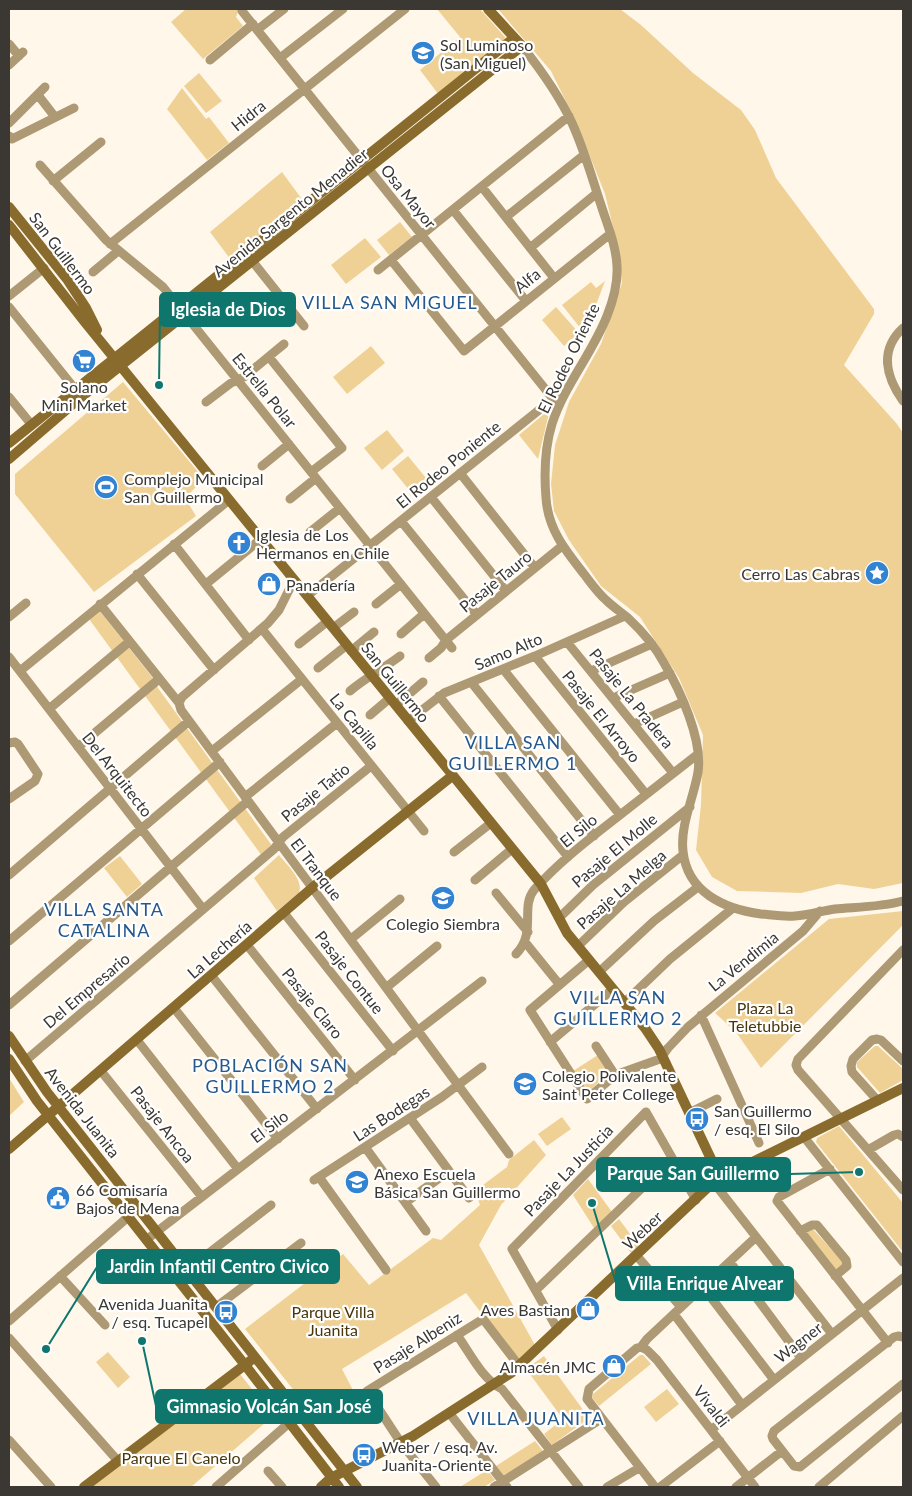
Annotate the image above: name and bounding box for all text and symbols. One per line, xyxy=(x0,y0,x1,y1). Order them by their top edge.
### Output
place label: Sol Luminoso (San Miguel) xyxy=(440,35,533,72)
school or university icon: Sol Luminoso (San Miguel) xyxy=(410,40,436,66)
street label: Hidra xyxy=(227,95,269,135)
street label: Avenida Sargento Menadier xyxy=(209,143,371,280)
street label: Osa Mayor xyxy=(377,160,441,232)
street label: San Guillermo xyxy=(26,208,100,298)
street label: Alfa xyxy=(510,264,544,296)
district label: VILLA SAN MIGUEL xyxy=(302,291,478,313)
callout: Iglesia de Dios xyxy=(160,293,295,326)
text: Iglesia de Dios xyxy=(170,298,286,320)
street label: El Rodeo Oriente xyxy=(533,300,603,416)
supermarket icon: Solano Mini Market xyxy=(71,348,97,374)
street label: Estrella Polar xyxy=(229,349,301,432)
place label: Solano Mini Market xyxy=(41,377,127,414)
street label: El Rodeo Poniente xyxy=(392,416,504,512)
place label: Complejo Municipal San Guillermo xyxy=(124,469,264,506)
sports icon: Complejo Municipal San Guillermo xyxy=(93,474,119,500)
place label: Iglesia de Los Hermanos en Chile xyxy=(256,525,390,562)
church icon: Iglesia de Los Hermanos en Chile xyxy=(226,530,252,556)
street label: Pasaje Tauro xyxy=(455,546,535,616)
place icon: Cerro Las Cabras xyxy=(864,560,890,586)
place label: Cerro Las Cabras xyxy=(741,564,860,583)
shop icon: Panadería xyxy=(256,571,282,597)
place label: Panadería xyxy=(286,575,355,594)
street label: Samo Alto xyxy=(471,628,545,674)
street label: San Guillermo xyxy=(358,638,434,726)
street label: Pasaje La Pradera xyxy=(586,644,678,752)
street label: Pasaje El Arroyo xyxy=(559,666,645,766)
street label: La Capilla xyxy=(326,689,384,753)
street label: Del Arquitecto xyxy=(79,728,157,820)
district label: VILLA SAN GUILLERMO 1 xyxy=(449,731,577,774)
street label: Pasaje Tatio xyxy=(277,759,353,825)
street label: El Silo xyxy=(556,809,600,851)
street label: Pasaje El Molle xyxy=(568,809,660,891)
street label: El Tranque xyxy=(287,834,347,904)
street label: Pasaje La Melga xyxy=(573,845,669,933)
school or university icon: Colegio Siembra xyxy=(430,885,456,911)
district label: VILLA SANTA CATALINA xyxy=(44,898,164,941)
place label: Colegio Siembra xyxy=(386,914,500,933)
street label: La Lechería xyxy=(183,916,255,982)
street label: Pasaje Contue xyxy=(312,927,388,1017)
street label: La Vendimia xyxy=(704,927,782,995)
street label: Del Empresario xyxy=(39,948,133,1032)
street label: Pasaje Claro xyxy=(279,964,347,1042)
district label: VILLA SAN GUILLERMO 2 xyxy=(554,986,682,1029)
park label: Plaza La Teletubbie xyxy=(729,998,801,1035)
district label: POBLACIÓN SAN GUILLERMO 2 xyxy=(192,1054,348,1097)
street label: Avenida Juanita xyxy=(42,1063,124,1161)
place label: Colegio Polivalente Saint Peter College xyxy=(542,1066,676,1103)
school or university icon: Colegio Polivalente Saint Peter College xyxy=(512,1071,538,1097)
street label: Las Bodegas xyxy=(349,1081,433,1145)
street label: Pasaje Ancoa xyxy=(127,1082,199,1166)
place label: San Guillermo / esq. El Silo xyxy=(714,1101,812,1138)
street label: El Silo xyxy=(246,1106,292,1146)
bus stop icon: San Guillermo / esq. El Silo xyxy=(684,1106,710,1132)
street label: Pasaje La Justicia xyxy=(519,1120,617,1220)
callout: Parque San Guillermo xyxy=(597,1158,790,1191)
text: Parque San Guillermo xyxy=(607,1162,779,1184)
place label: Anexo Escuela Básica San Guillermo xyxy=(374,1164,521,1201)
school or university icon: Anexo Escuela Básica San Guillermo xyxy=(344,1169,370,1195)
place label: 66 Comisaría Bajos de Mena xyxy=(76,1180,180,1217)
public building icon: 66 Comisaría Bajos de Mena xyxy=(45,1185,71,1211)
street label: Weber xyxy=(618,1207,666,1253)
callout: Jardin Infantil Centro Civico xyxy=(97,1250,339,1283)
text: Jardin Infantil Centro Civico xyxy=(107,1255,329,1277)
callout: Villa Enrique Alvear xyxy=(616,1267,793,1300)
text: Villa Enrique Alvear xyxy=(626,1272,784,1294)
place label: Avenida Juanita / esq. Tucapel xyxy=(98,1294,208,1331)
shop icon: Aves Bastian xyxy=(575,1296,601,1322)
bus stop icon: Avenida Juanita / esq. Tucapel xyxy=(213,1299,239,1325)
place label: Aves Bastian xyxy=(480,1300,570,1319)
park label: Parque Villa Juanita xyxy=(292,1302,374,1339)
street label: Pasaje Albeniz xyxy=(370,1307,464,1377)
street label: Wagner xyxy=(770,1317,826,1366)
shop icon: Almacén JMC xyxy=(601,1353,627,1379)
place label: Almacén JMC xyxy=(500,1357,596,1376)
street label: Vivaldi xyxy=(690,1382,734,1430)
callout: Gimnasio Volcán San José xyxy=(156,1390,382,1423)
text: Gimnasio Volcán San José xyxy=(167,1395,372,1417)
district label: VILLA JUANITA xyxy=(467,1407,605,1429)
place label: Weber / esq. Av. Juanita-Oriente xyxy=(382,1437,498,1474)
bus stop icon: Weber / esq. Av. Juanita-Oriente xyxy=(351,1442,377,1468)
park label: Parque El Canelo xyxy=(121,1448,241,1467)

